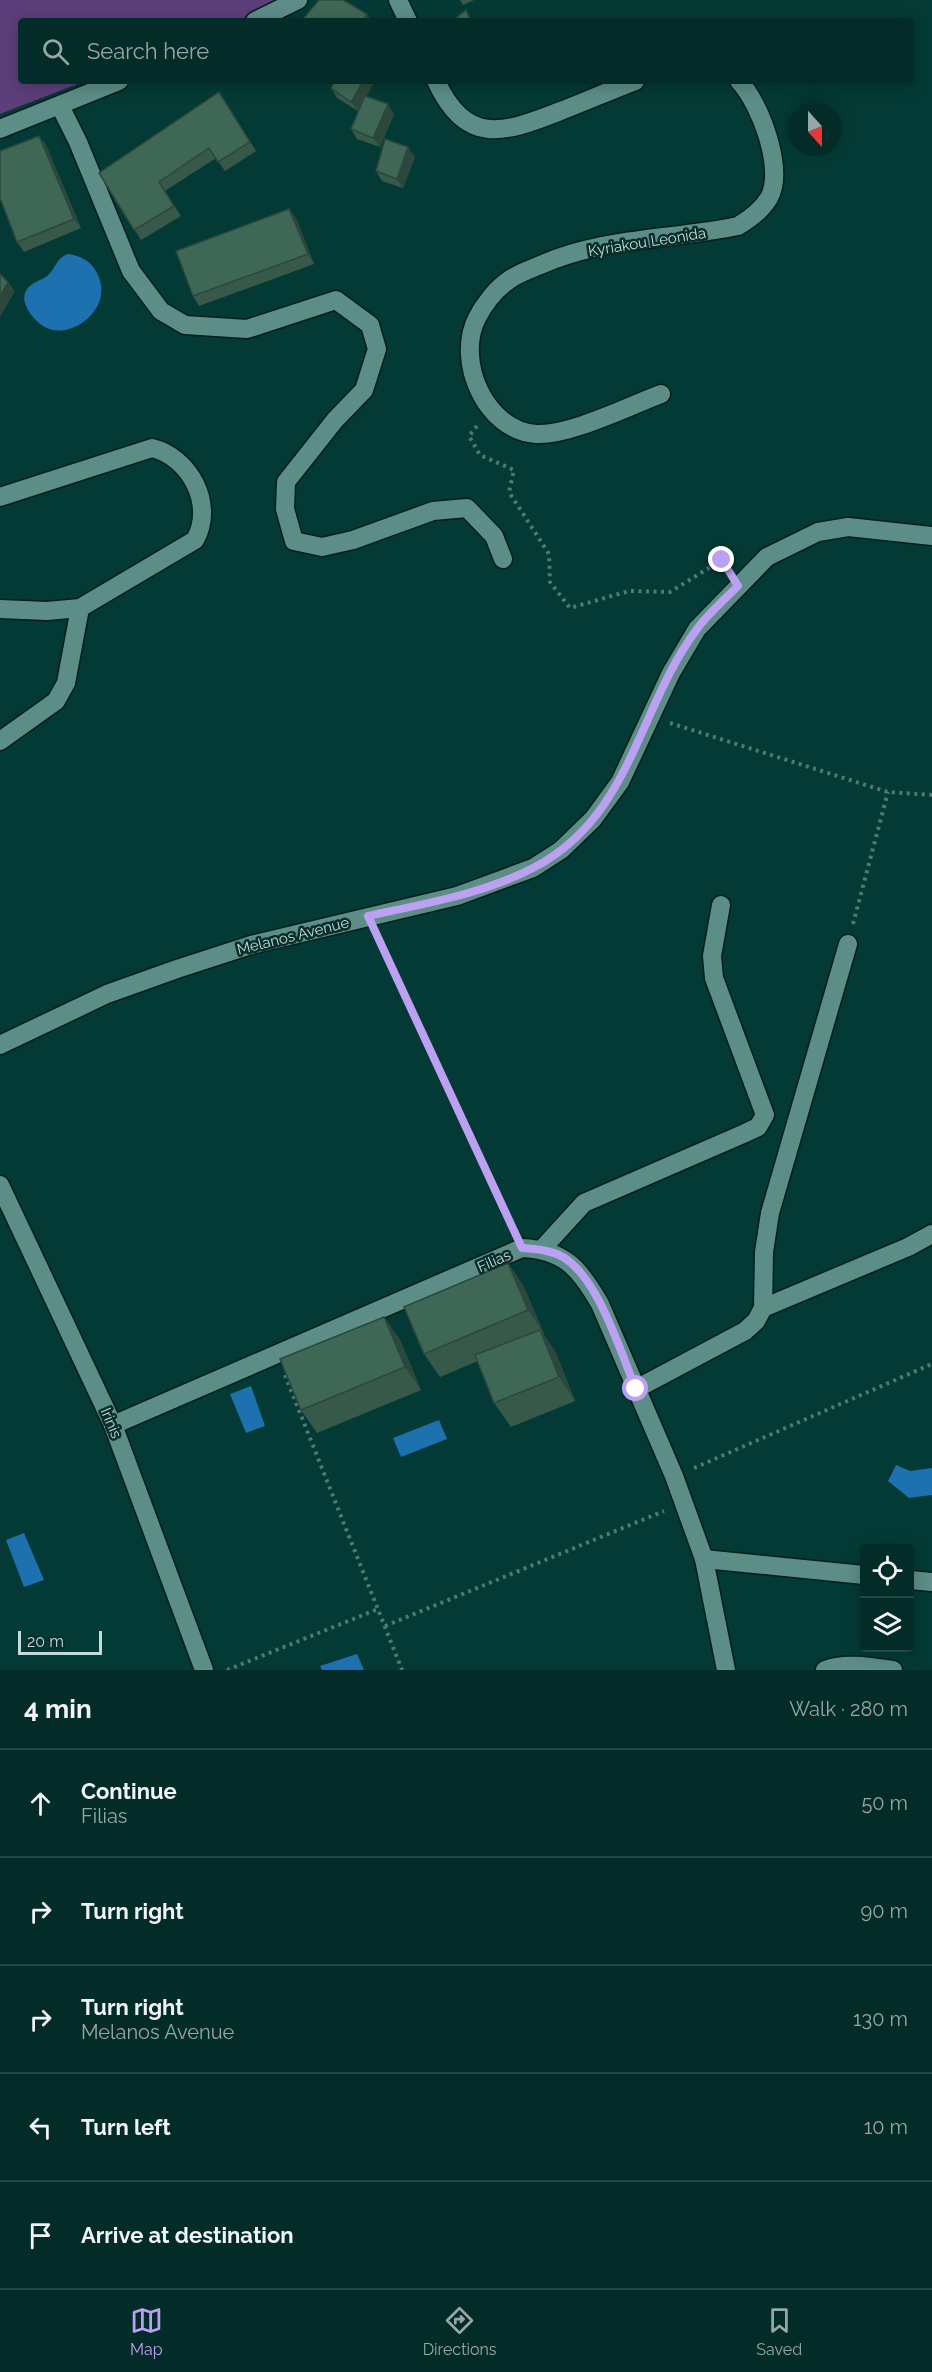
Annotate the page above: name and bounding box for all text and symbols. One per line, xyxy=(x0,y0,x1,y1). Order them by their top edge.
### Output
search box xyxy=(18,18,914,84)
icon: search xyxy=(39,35,72,68)
text: Search here xyxy=(87,38,209,64)
north arrow xyxy=(788,102,842,156)
street label: Kyriakou Leonida xyxy=(587,224,707,260)
route end xyxy=(708,546,734,572)
street label: Melanos Avenue xyxy=(235,913,351,959)
street label: Filias xyxy=(474,1246,514,1276)
route start xyxy=(622,1375,648,1401)
street label: Irinis xyxy=(97,1405,125,1441)
map controls xyxy=(860,1544,914,1652)
button: locate xyxy=(860,1544,914,1598)
button: layers xyxy=(860,1598,914,1652)
scale bar xyxy=(18,1628,102,1656)
text: 20 m xyxy=(27,1632,64,1651)
text: 4 min xyxy=(24,1694,92,1724)
text: Walk · 280 m xyxy=(789,1697,908,1721)
text: Continue xyxy=(81,1778,177,1804)
icon: ahead xyxy=(24,1787,57,1820)
text: 50 m xyxy=(861,1791,908,1815)
text: Filias xyxy=(81,1804,128,1828)
icon: right xyxy=(24,1895,57,1928)
text: Turn right xyxy=(81,1898,184,1924)
text: 90 m xyxy=(861,1899,908,1923)
text: Turn right xyxy=(81,1994,184,2020)
icon: right xyxy=(24,2003,57,2036)
text: 130 m xyxy=(853,2007,908,2031)
text: Melanos Avenue xyxy=(81,2020,234,2044)
icon: left xyxy=(24,2111,57,2144)
text: Turn left xyxy=(81,2114,171,2140)
text: 10 m xyxy=(864,2115,908,2139)
icon: arrive xyxy=(24,2219,57,2252)
text: Arrive at destination xyxy=(81,2222,294,2248)
tab: Map xyxy=(130,2304,163,2359)
tab: Directions xyxy=(423,2304,497,2359)
tab: Saved xyxy=(756,2304,802,2359)

